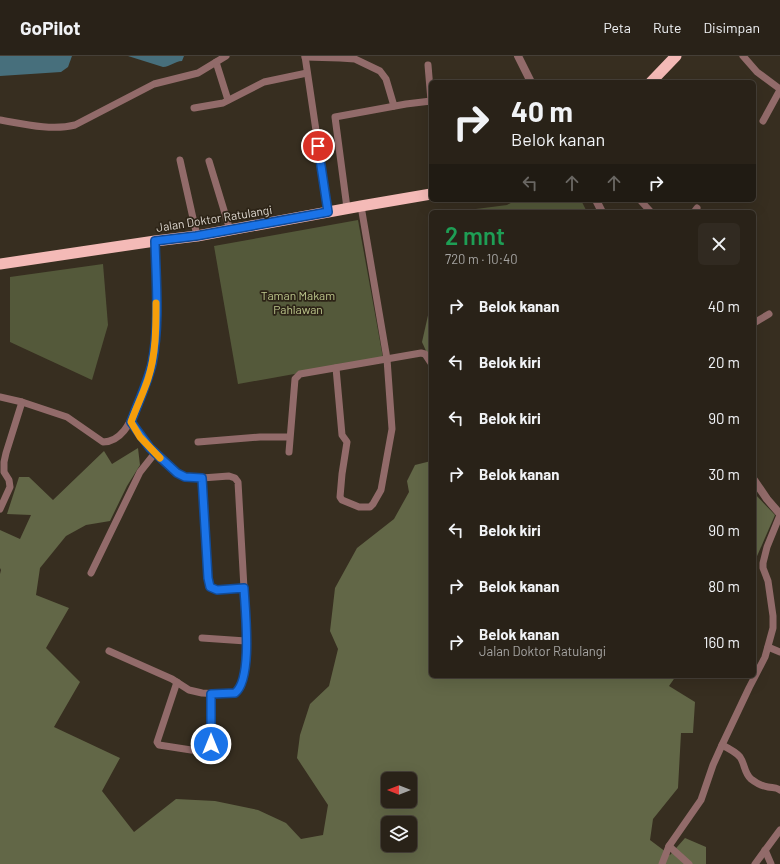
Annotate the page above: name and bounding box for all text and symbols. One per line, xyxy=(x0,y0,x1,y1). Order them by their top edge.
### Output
text: GoPilot xyxy=(20,16,81,39)
text: Peta xyxy=(603,19,631,36)
text: Rute xyxy=(653,19,681,36)
text: Disimpan xyxy=(703,19,760,36)
text: 40 m xyxy=(511,94,573,128)
icon: right xyxy=(445,96,497,148)
text: Belok kanan xyxy=(511,128,605,150)
pin xyxy=(301,129,335,163)
icon: arrive xyxy=(307,135,329,157)
icon: left xyxy=(519,172,541,194)
icon: ahead xyxy=(561,172,583,194)
icon: ahead xyxy=(603,172,625,194)
icon: right xyxy=(645,172,667,194)
street label: Jalan Doktor Ratulangi xyxy=(155,202,273,234)
text: 2 mnt xyxy=(445,221,505,250)
button: close xyxy=(698,223,740,265)
text: 720 m · 10:40 xyxy=(445,251,518,267)
park label: Taman Makam Pahlawan xyxy=(261,288,335,316)
icon: right xyxy=(445,295,467,317)
text: Belok kanan xyxy=(479,297,559,315)
text: 40 m xyxy=(708,297,740,315)
icon: left xyxy=(445,351,467,373)
text: Belok kiri xyxy=(479,353,541,371)
text: 20 m xyxy=(708,353,740,371)
icon: left xyxy=(445,407,467,429)
text: Belok kiri xyxy=(479,409,541,427)
text: 90 m xyxy=(708,409,740,427)
icon: right xyxy=(445,463,467,485)
text: Belok kanan xyxy=(479,465,559,483)
text: 30 m xyxy=(708,465,740,483)
icon: left xyxy=(445,519,467,541)
text: Belok kiri xyxy=(479,521,541,539)
text: 90 m xyxy=(708,521,740,539)
icon: right xyxy=(445,575,467,597)
text: Belok kanan xyxy=(479,577,559,595)
text: 80 m xyxy=(708,577,740,595)
text: Belok kanan xyxy=(479,625,559,643)
icon: right xyxy=(445,631,467,653)
text: 160 m xyxy=(703,633,740,651)
text: Jalan Doktor Ratulangi xyxy=(479,643,606,659)
position arrow xyxy=(190,723,232,765)
north arrow xyxy=(381,772,417,808)
map controls xyxy=(381,772,417,852)
button: layers xyxy=(381,816,417,852)

